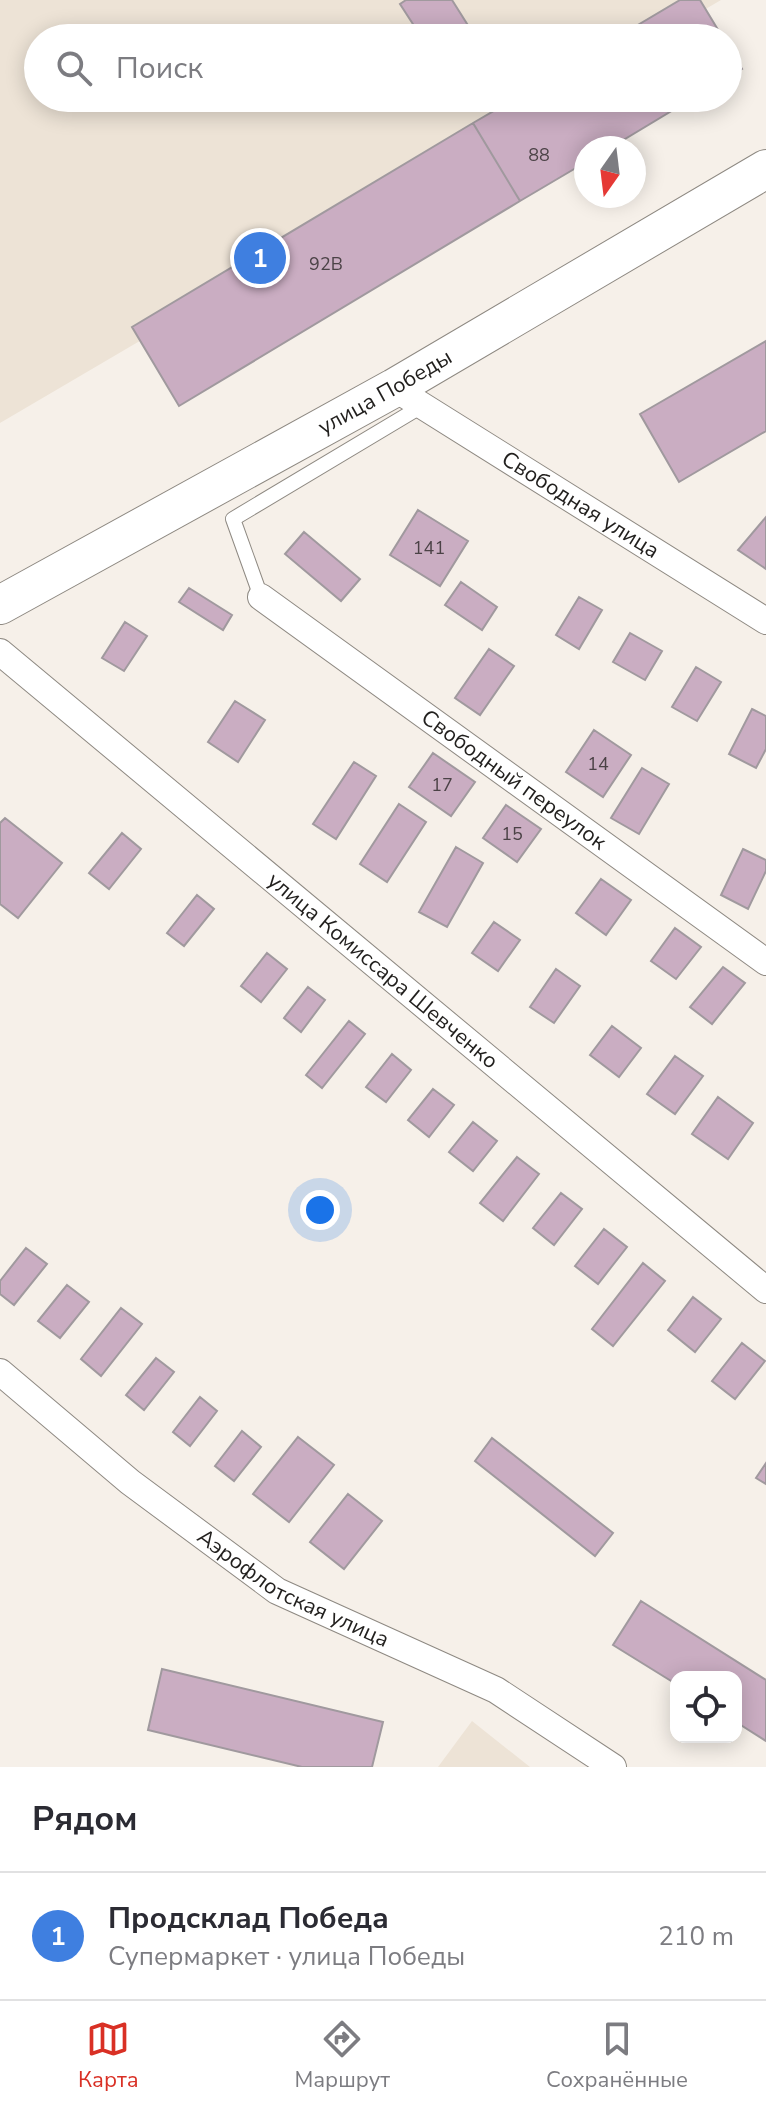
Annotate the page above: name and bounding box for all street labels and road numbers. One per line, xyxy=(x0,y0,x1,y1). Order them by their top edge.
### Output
street label: улица Победы xyxy=(313,342,458,442)
street label: Свободная улица xyxy=(496,444,665,566)
street label: Свободный переулок xyxy=(415,703,613,857)
street label: улица Комиссара Шевченко xyxy=(261,866,505,1076)
street label: Аэрофлотская улица xyxy=(191,1522,394,1655)

